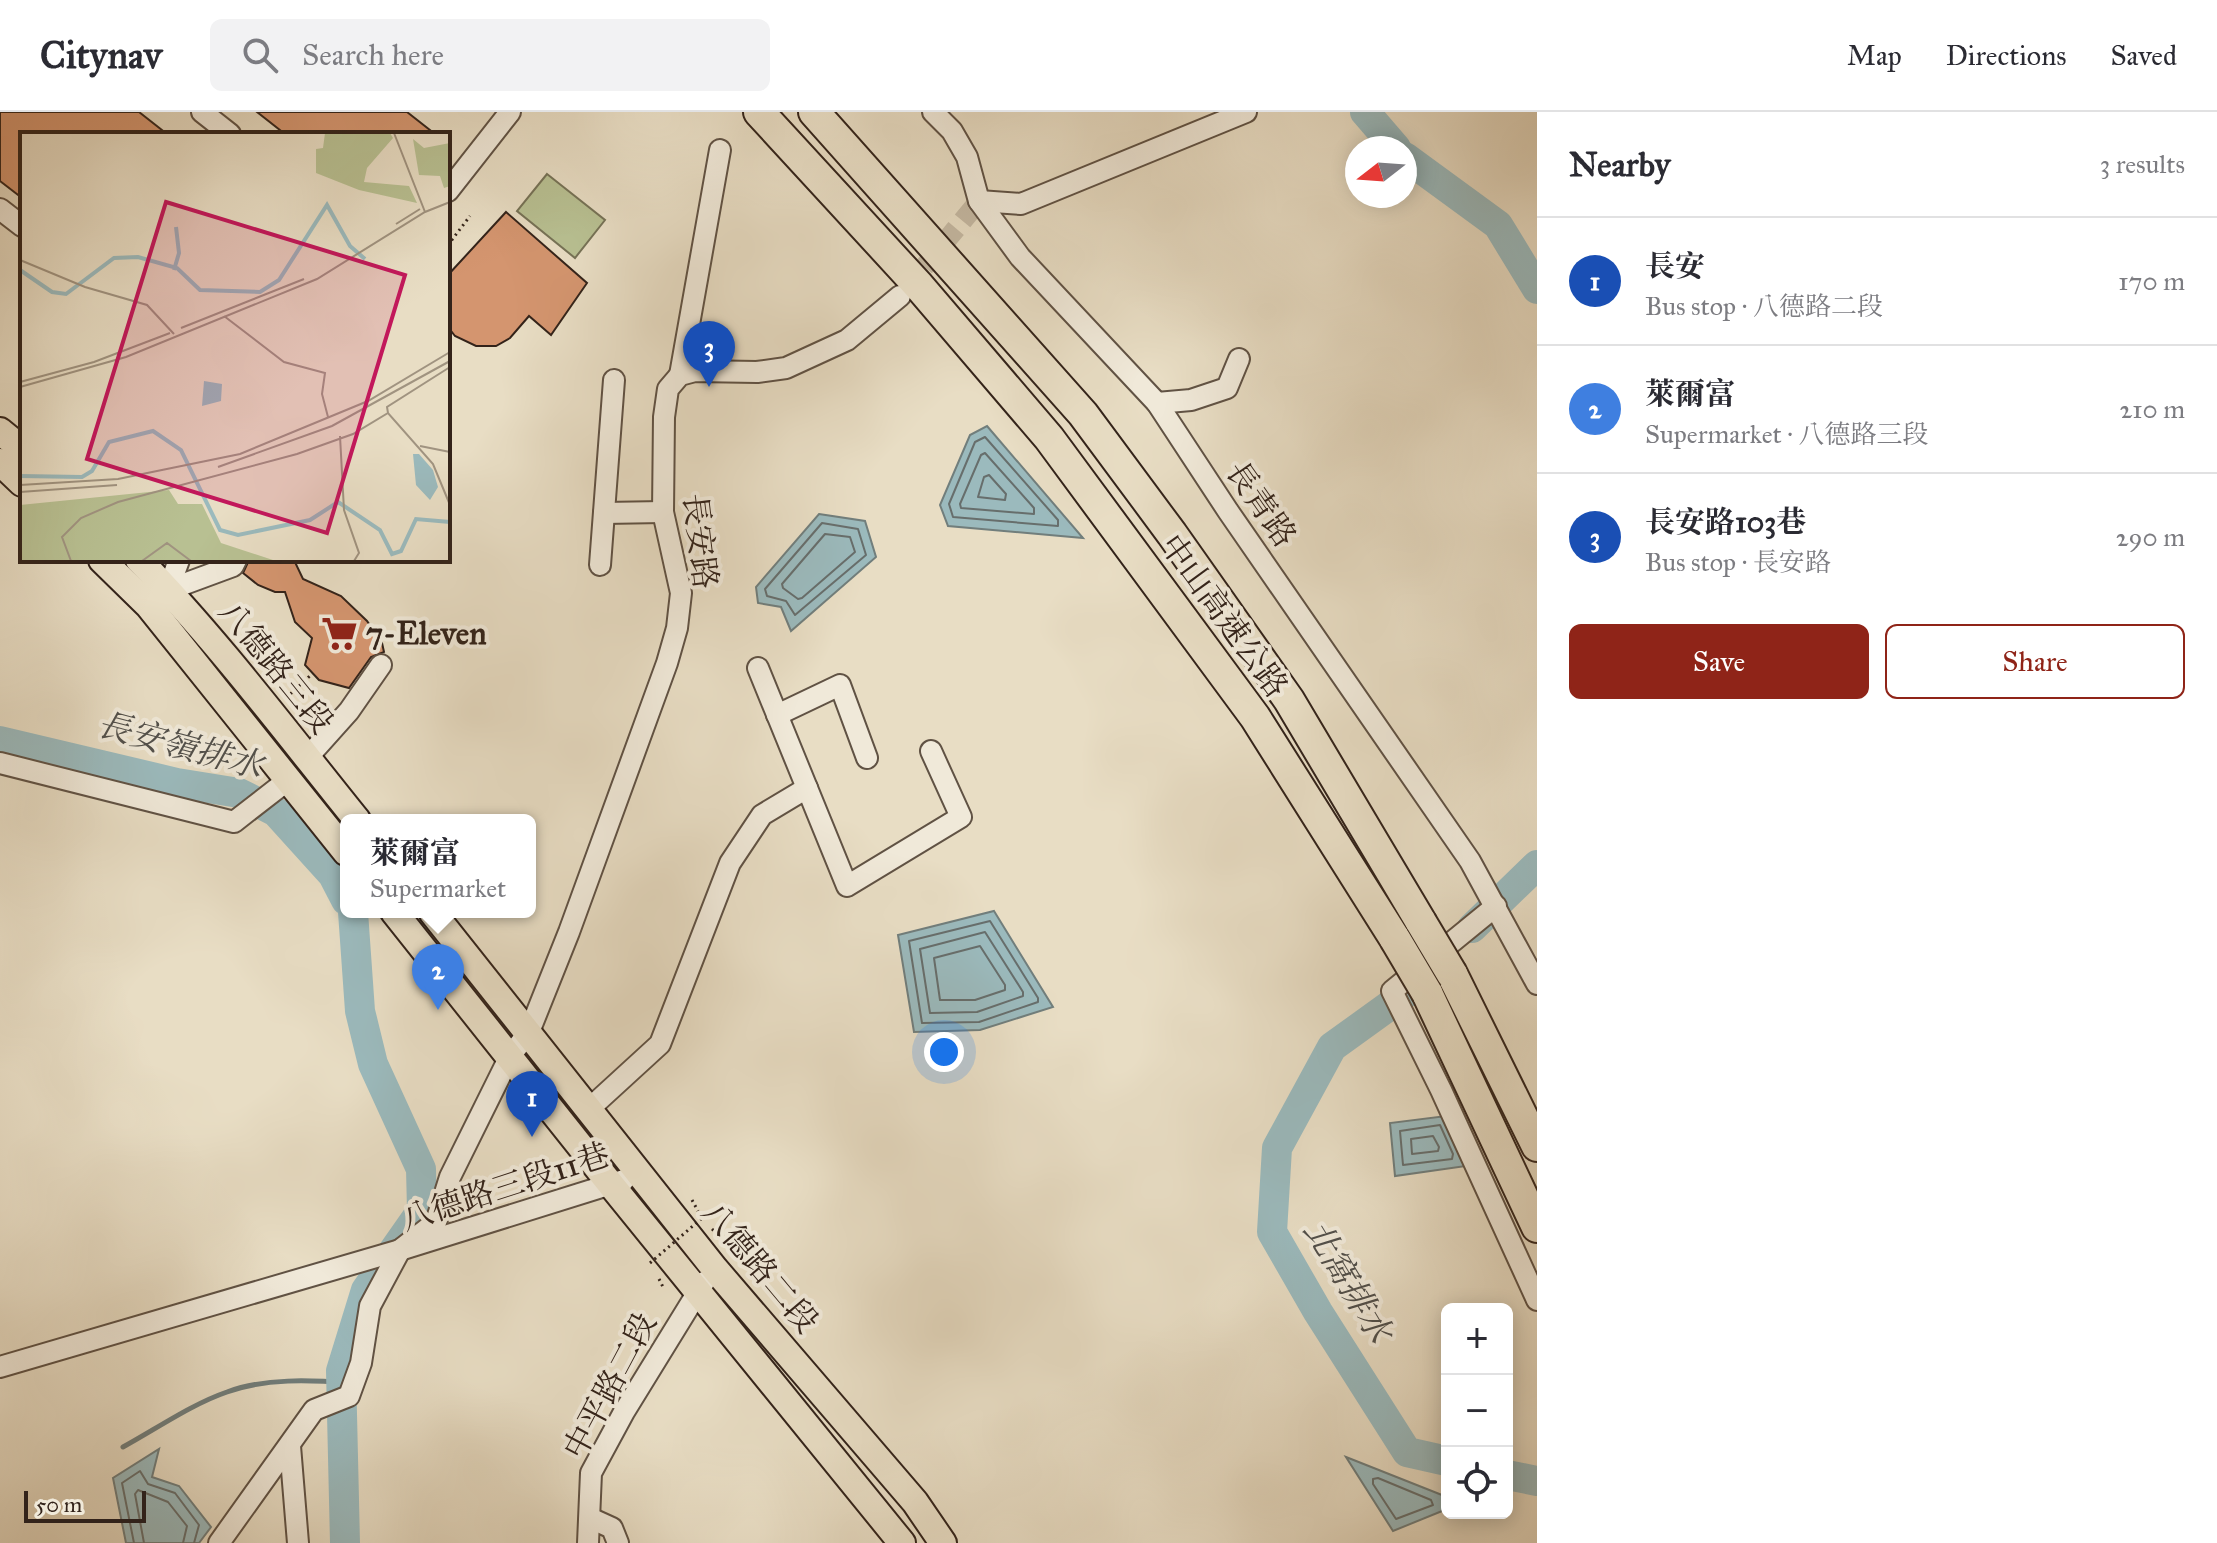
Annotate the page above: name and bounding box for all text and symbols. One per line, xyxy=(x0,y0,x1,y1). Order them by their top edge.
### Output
search box xyxy=(210,19,770,91)
text: Citynav xyxy=(40,32,162,78)
icon: search xyxy=(238,33,282,77)
text: Search here xyxy=(302,37,444,73)
text: Map xyxy=(1847,38,1902,73)
text: Directions xyxy=(1946,38,2067,73)
text: Saved xyxy=(2111,38,2177,73)
inset map xyxy=(20,132,450,562)
north arrow xyxy=(1345,136,1417,208)
text: Nearby xyxy=(1569,144,1671,185)
text: 3 results xyxy=(2100,148,2185,180)
text: 長安 xyxy=(1645,248,1705,284)
text: 1 xyxy=(1590,265,1600,297)
text: 170 m xyxy=(2118,265,2185,297)
text: Bus stop · 八德路二段 xyxy=(1645,290,1883,322)
pin: 3 xyxy=(683,321,735,387)
text: 萊爾富 xyxy=(1645,376,1735,412)
text: 2 xyxy=(1589,393,1601,425)
text: 210 m xyxy=(2119,393,2185,425)
text: Supermarket · 八德路三段 xyxy=(1645,418,1929,450)
street label: 長青路 xyxy=(1217,453,1305,555)
street label: 長安路 xyxy=(675,491,725,591)
text: 長安路103巷 xyxy=(1645,504,1806,540)
text: 3 xyxy=(1590,521,1600,553)
text: 290 m xyxy=(2116,521,2185,553)
street label: 中山高速公路 xyxy=(1152,527,1296,705)
text: Bus stop · 長安路 xyxy=(1645,546,1831,578)
street label: 八德路三段 xyxy=(210,593,342,741)
supermarket icon: 7-Eleven xyxy=(321,614,359,652)
place label: 7-Eleven xyxy=(366,614,487,653)
button: Save xyxy=(1569,624,1869,699)
button: Share xyxy=(1885,624,2185,699)
water label: 長安嶺排水 xyxy=(93,703,270,788)
popup xyxy=(340,814,536,918)
text: 萊爾富 xyxy=(370,835,460,871)
text: Supermarket xyxy=(370,872,506,904)
pin: 2 xyxy=(412,944,464,1010)
your location xyxy=(924,1032,964,1072)
pin: 1 xyxy=(506,1071,558,1137)
street label: 八德路三段11巷 xyxy=(396,1135,614,1239)
street label: 八德路二段 xyxy=(694,1193,826,1341)
water label: 北窩排水 xyxy=(1295,1212,1402,1352)
map controls xyxy=(1441,1303,1513,1519)
button: + xyxy=(1441,1303,1513,1375)
street label: 中平路二段 xyxy=(555,1306,665,1466)
button: − xyxy=(1441,1375,1513,1447)
button: locate xyxy=(1441,1447,1513,1519)
scale bar xyxy=(24,1487,146,1523)
text: 50 m xyxy=(36,1491,82,1518)

